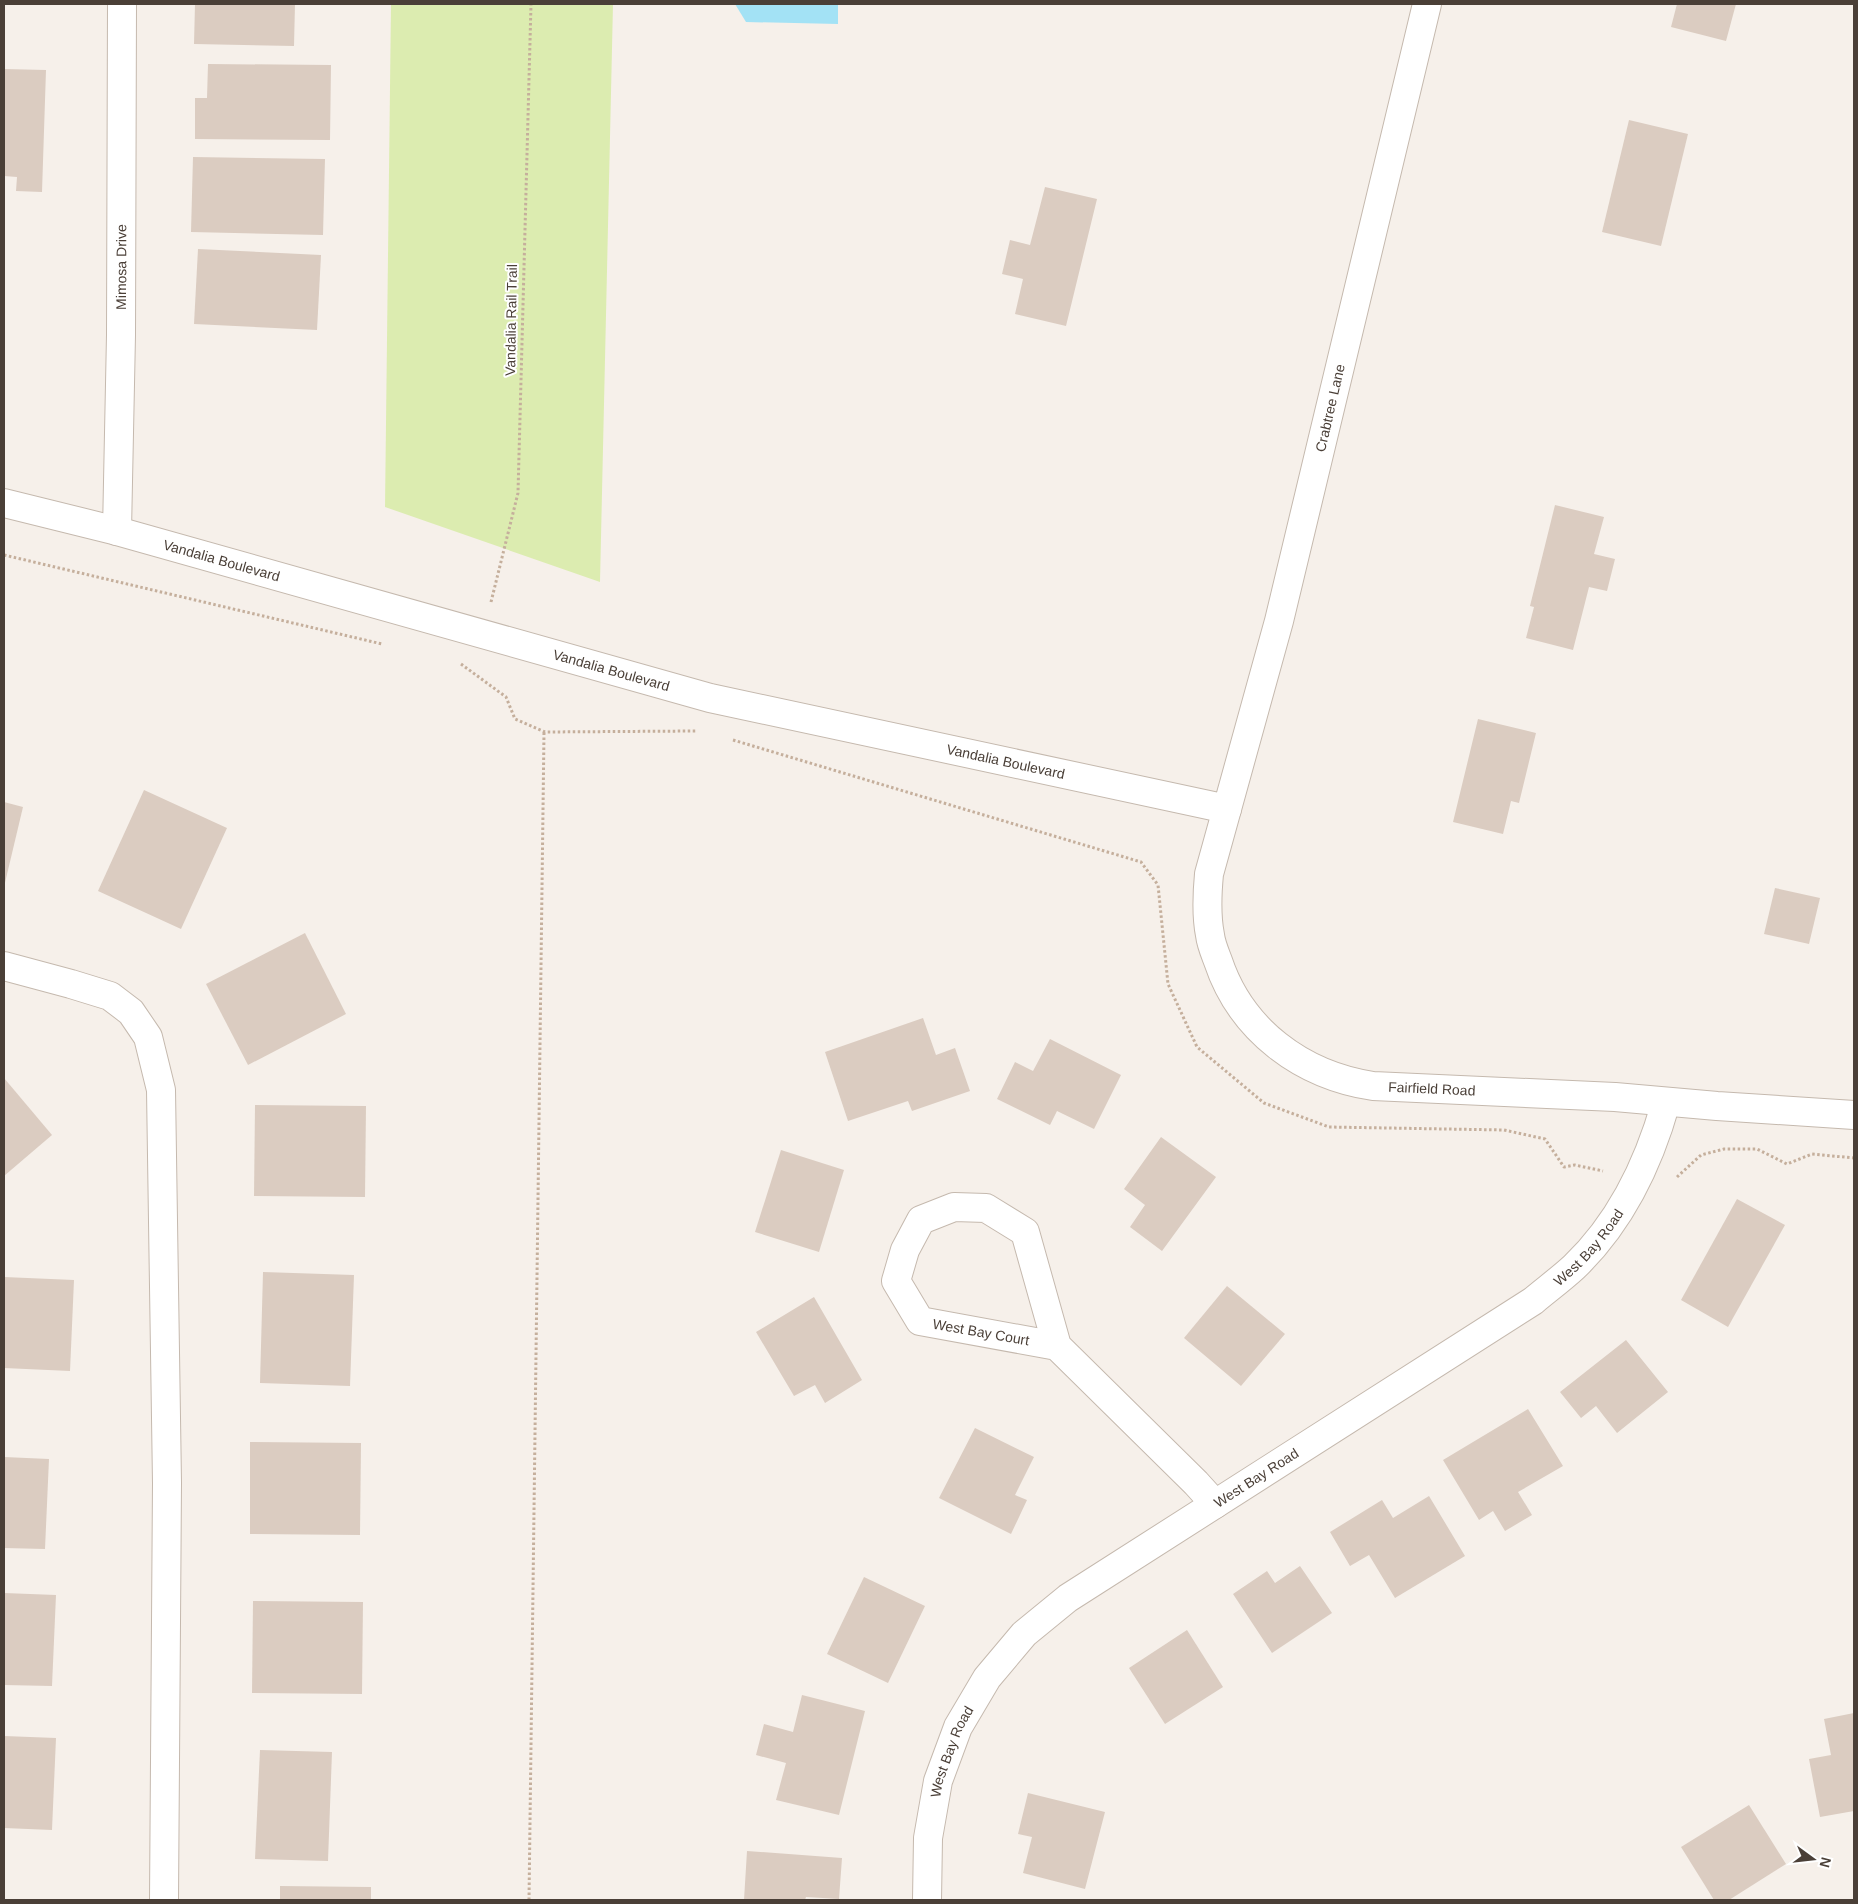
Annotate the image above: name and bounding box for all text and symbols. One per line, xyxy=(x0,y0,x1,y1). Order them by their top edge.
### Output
street label: Mimosa Drive xyxy=(113,224,129,310)
street label: Vandalia Rail Trail xyxy=(502,264,520,376)
street label: Crabtree Lane xyxy=(1312,362,1348,453)
street label: Vandalia Boulevard xyxy=(161,536,282,584)
street label: Vandalia Boulevard xyxy=(551,646,672,694)
street label: Vandalia Boulevard xyxy=(945,741,1066,782)
street label: Fairfield Road xyxy=(1388,1079,1476,1099)
street label: West Bay Road xyxy=(1550,1206,1626,1289)
street label: West Bay Court xyxy=(931,1316,1031,1348)
street label: West Bay Road xyxy=(1211,1445,1301,1511)
street label: West Bay Road xyxy=(927,1703,977,1799)
north arrow xyxy=(1788,1834,1838,1884)
text: N xyxy=(1817,1855,1835,1869)

